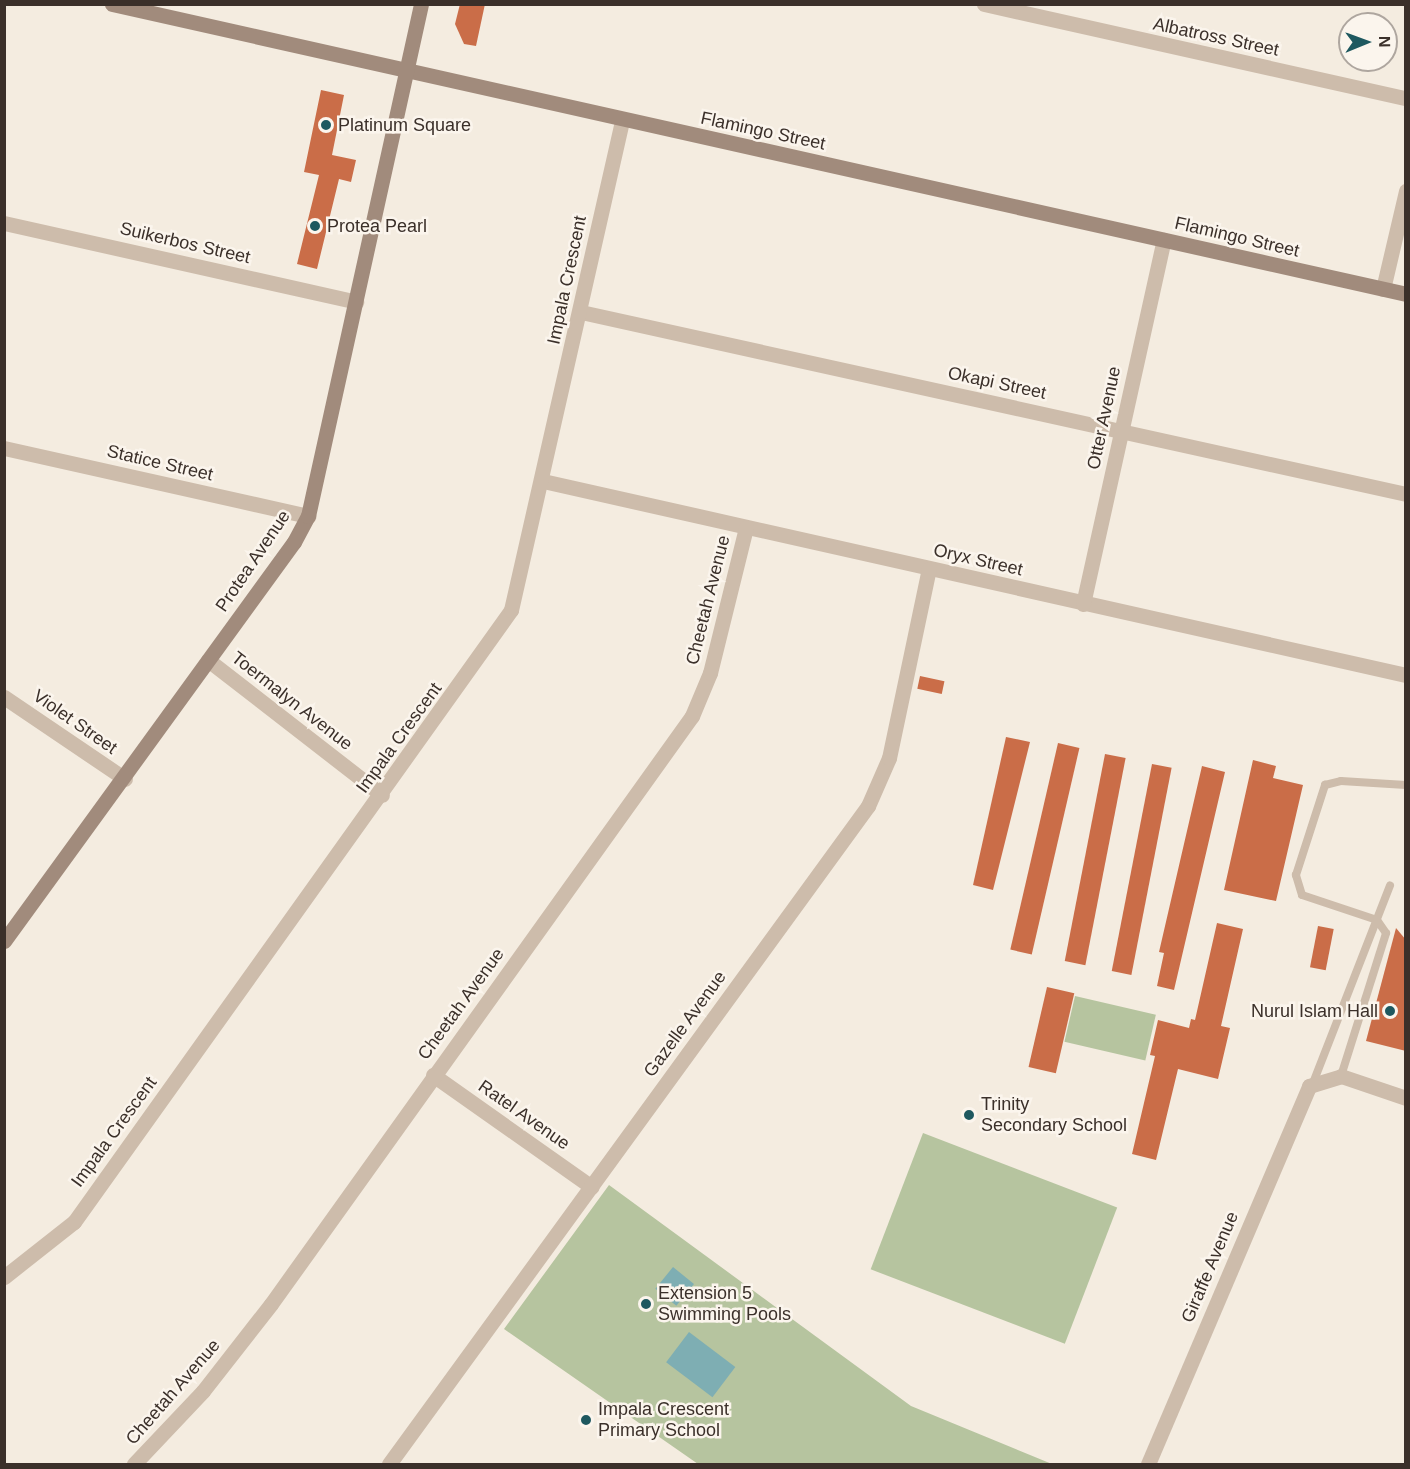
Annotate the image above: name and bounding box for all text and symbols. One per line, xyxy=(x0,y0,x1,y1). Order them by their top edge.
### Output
north arrow xyxy=(1338,12,1398,72)
street label: Albatross Street xyxy=(1151,13,1281,61)
text: N xyxy=(1376,36,1393,48)
street label: Flamingo Street xyxy=(699,107,827,155)
place label: Platinum Square xyxy=(338,114,471,136)
marker: Platinum Square xyxy=(319,118,333,132)
street label: Flamingo Street xyxy=(1173,212,1301,262)
street label: Impala Crescent xyxy=(543,214,591,346)
place label: Protea Pearl xyxy=(327,215,427,237)
street label: Suikerbos Street xyxy=(118,218,252,268)
marker: Protea Pearl xyxy=(308,219,322,233)
street label: Okapi Street xyxy=(946,362,1048,404)
street label: Otter Avenue xyxy=(1082,364,1126,472)
street label: Statice Street xyxy=(105,440,215,486)
street label: Protea Avenue xyxy=(211,506,295,616)
street label: Cheetah Avenue xyxy=(681,532,735,668)
street label: Oryx Street xyxy=(931,539,1025,581)
street label: Toermalyn Avenue xyxy=(227,647,357,755)
street label: Impala Crescent xyxy=(352,679,446,797)
street label: Violet Street xyxy=(29,685,121,759)
street label: Cheetah Avenue xyxy=(413,944,509,1064)
street label: Gazelle Avenue xyxy=(639,966,731,1082)
place label: Nurul Islam Hall xyxy=(1251,1000,1378,1022)
marker: Nurul Islam Hall xyxy=(1383,1004,1397,1018)
street label: Impala Crescent xyxy=(67,1073,161,1191)
street label: Ratel Avenue xyxy=(474,1075,574,1155)
place label: Trinity Secondary School xyxy=(981,1094,1127,1136)
marker: Trinity Secondary School xyxy=(962,1108,976,1122)
street label: Giraffe Avenue xyxy=(1177,1208,1243,1326)
place label: Extension 5 Swimming Pools xyxy=(658,1283,791,1326)
marker: Extension 5 Swimming Pools xyxy=(639,1297,653,1311)
street label: Cheetah Avenue xyxy=(121,1334,225,1450)
place label: Impala Crescent Primary School xyxy=(598,1399,729,1442)
marker: Impala Crescent Primary School xyxy=(579,1413,593,1427)

